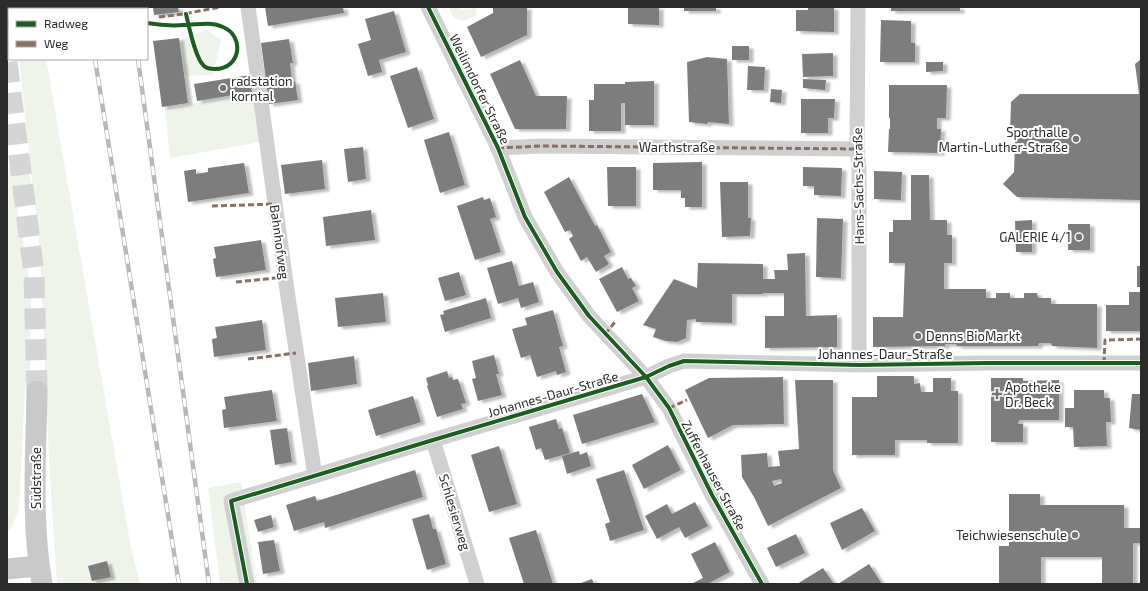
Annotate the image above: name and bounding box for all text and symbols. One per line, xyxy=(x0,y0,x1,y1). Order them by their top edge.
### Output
legend xyxy=(8,8,148,60)
text: Radweg xyxy=(44,16,88,30)
street label: Weilimdorfer Straße xyxy=(446,31,514,147)
text: Weg xyxy=(44,36,69,50)
place label: radstation korntal xyxy=(231,73,293,104)
marker: radstation korntal xyxy=(218,83,228,93)
place label: Sporthalle Martin-Luther-Straße xyxy=(939,124,1068,155)
street label: Hans-Sachs-Straße xyxy=(849,128,867,244)
marker: Sporthalle Martin-Luther-Straße xyxy=(1071,134,1081,144)
street label: Warthstraße xyxy=(639,139,715,155)
street label: Bahnhofweg xyxy=(267,204,293,280)
place label: GALERIE 4/1 xyxy=(999,229,1071,245)
marker: GALERIE 4/1 xyxy=(1074,232,1084,242)
place label: Denns BioMarkt xyxy=(926,328,1020,344)
marker: Denns BioMarkt xyxy=(913,331,923,341)
street label: Johannes-Daur-Straße xyxy=(818,346,952,362)
street label: Johannes-Daur-Straße xyxy=(486,368,620,420)
place label: Apotheke Dr. Beck xyxy=(1005,379,1061,410)
marker: Apotheke Dr. Beck xyxy=(992,389,1002,399)
street label: Zuffenhauser Straße xyxy=(678,417,750,533)
street label: Südstraße xyxy=(28,447,44,509)
street label: Schlesierweg xyxy=(436,472,474,552)
place label: Teichwiesenschule xyxy=(956,527,1067,543)
marker: Teichwiesenschule xyxy=(1070,530,1080,540)

